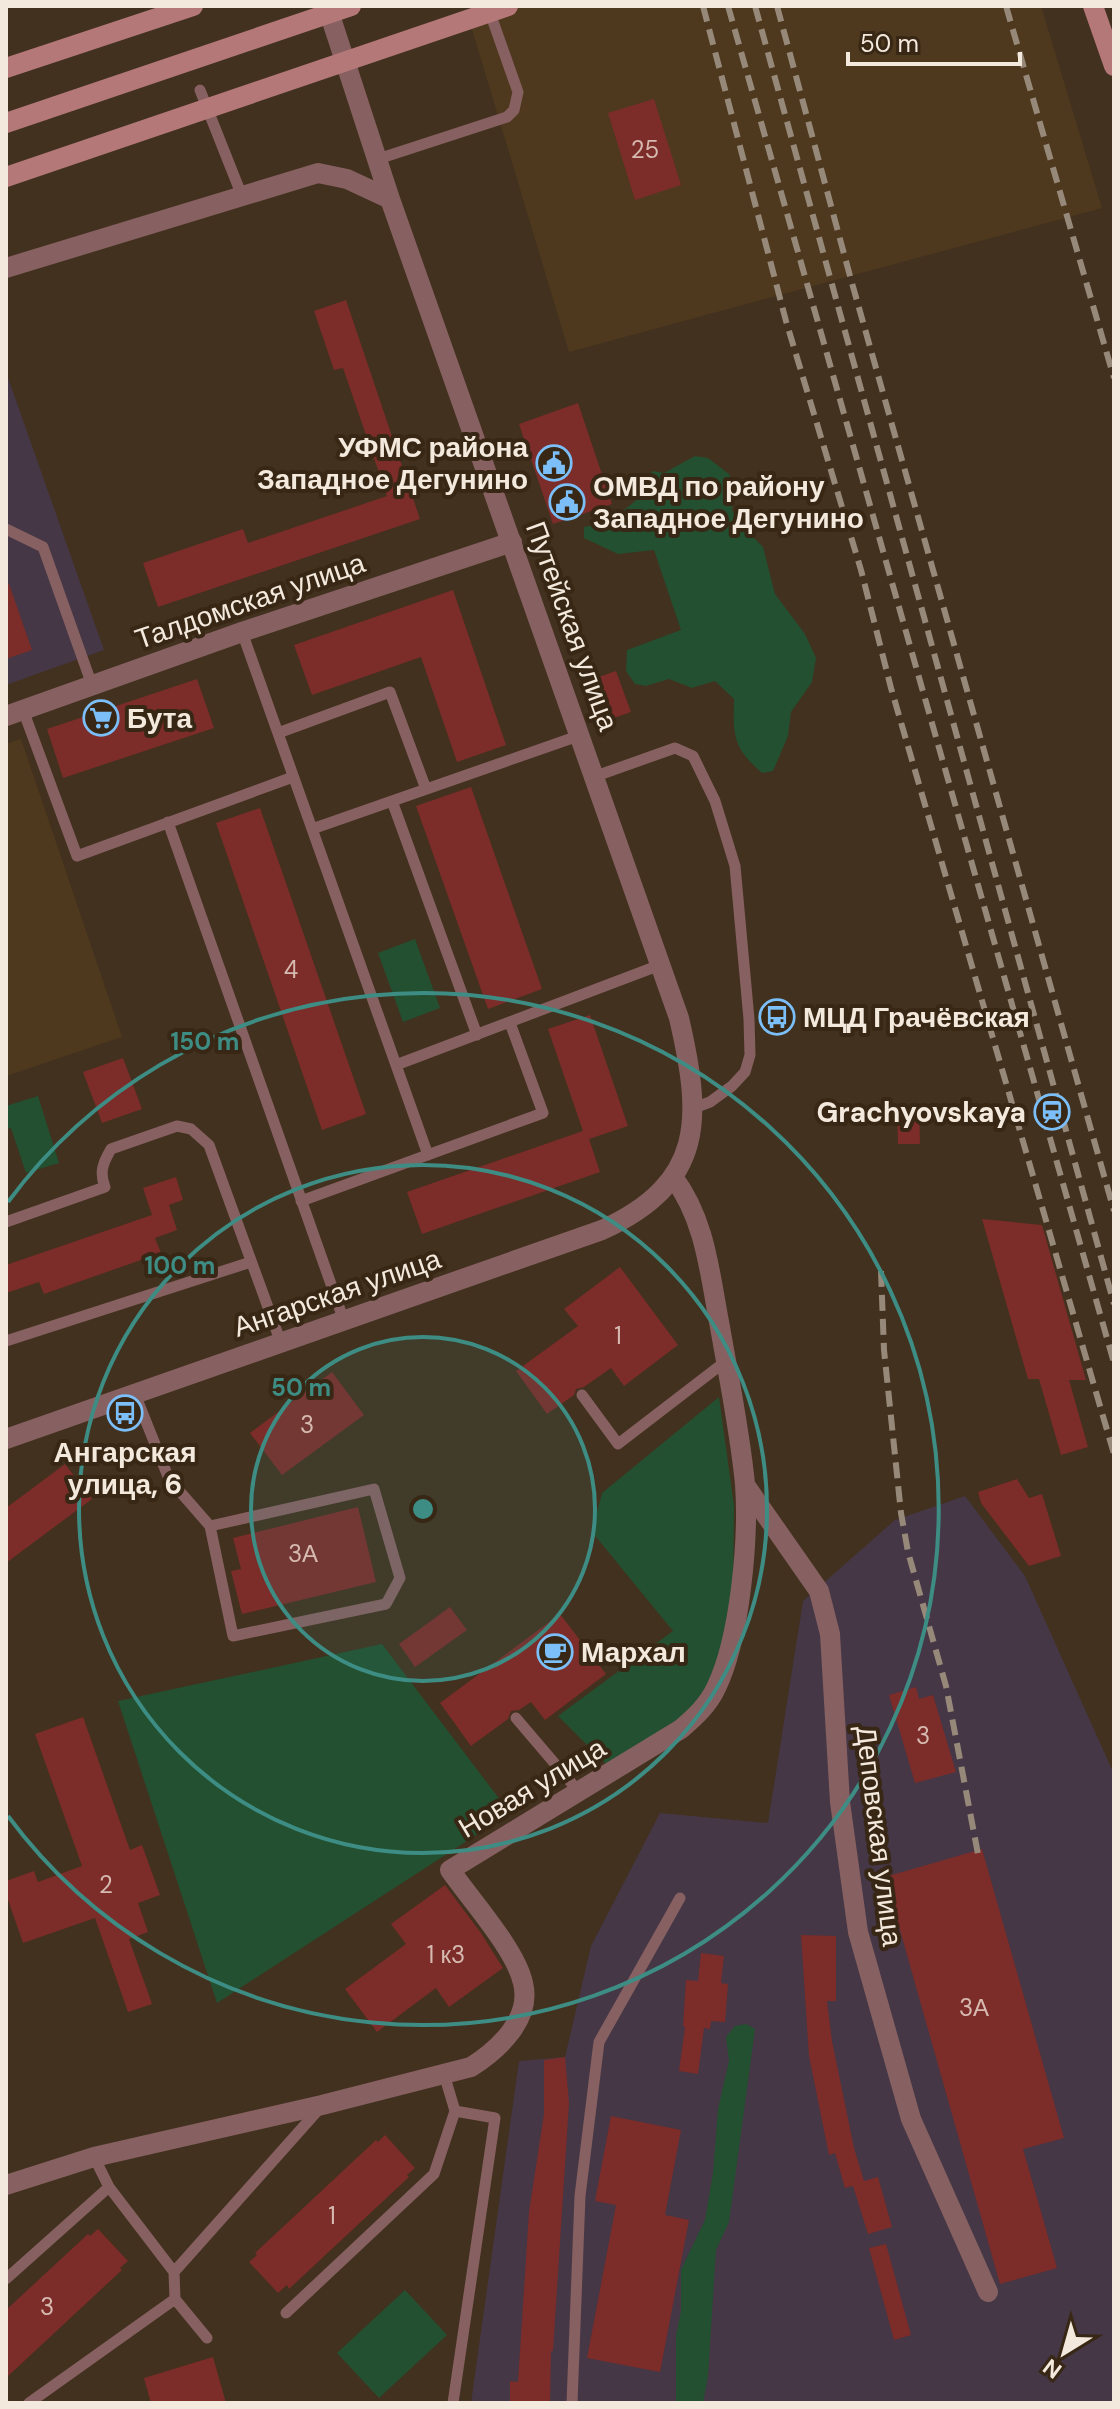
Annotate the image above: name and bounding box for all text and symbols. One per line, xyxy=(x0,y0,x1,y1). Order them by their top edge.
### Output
scale bar xyxy=(848,16,1020,66)
text: 50 m xyxy=(860,28,919,59)
house number: 25 xyxy=(631,134,659,165)
place label: УФМС района Западное Дегунино xyxy=(257,429,528,498)
public building icon: УФМС района Западное Дегунино xyxy=(535,444,573,482)
place label: ОМВД по району Западное Дегунино xyxy=(593,468,864,537)
public building icon: ОМВД по району Западное Дегунино xyxy=(548,483,586,521)
street label: Путейская улица xyxy=(517,516,627,736)
street label: Талдомская улица xyxy=(130,544,370,658)
supermarket icon: Бута xyxy=(82,699,120,737)
place label: Бута xyxy=(127,700,192,737)
house number: 4 xyxy=(284,954,298,985)
bus stop icon: МЦД Грачёвская xyxy=(758,998,796,1036)
place label: МЦД Грачёвская xyxy=(803,999,1030,1036)
text: 150 m xyxy=(171,1026,239,1057)
station icon: Grachyovskaya xyxy=(1033,1093,1071,1131)
place label: Grachyovskaya xyxy=(816,1094,1026,1131)
street label: Ангарская улица xyxy=(228,1240,446,1346)
text: 100 m xyxy=(145,1250,215,1281)
house number: 1 xyxy=(614,1320,622,1351)
text: 50 m xyxy=(271,1372,331,1403)
bus stop icon: Ангарская улица, 6 xyxy=(106,1394,144,1432)
house number: 3 xyxy=(300,1409,314,1440)
place label: Ангарская улица, 6 xyxy=(54,1434,196,1503)
centre of rings xyxy=(409,1495,437,1523)
house number: 3А xyxy=(288,1538,318,1569)
cafe icon: Мархал xyxy=(536,1633,574,1671)
place label: Мархал xyxy=(581,1634,686,1671)
house number: 3 xyxy=(916,1720,930,1751)
street label: Деповская улица xyxy=(847,1724,911,1949)
street label: Новая улица xyxy=(452,1729,613,1846)
house number: 2 xyxy=(99,1869,113,1900)
house number: 1 к3 xyxy=(427,1939,465,1970)
house number: 3А xyxy=(959,1992,989,2023)
house number: 1 xyxy=(328,2200,336,2231)
house number: 3 xyxy=(40,2291,54,2322)
north arrow xyxy=(1024,2313,1104,2393)
text: N xyxy=(1037,2352,1067,2385)

